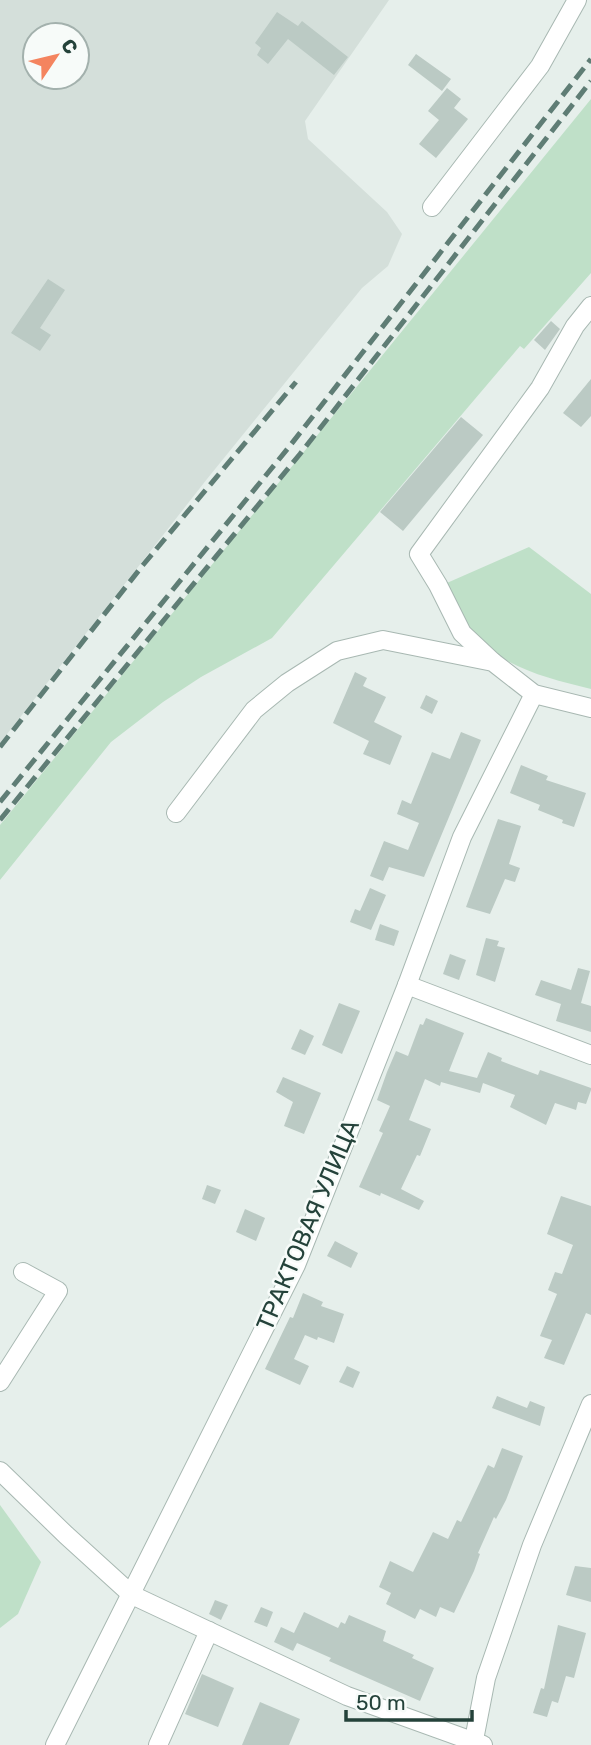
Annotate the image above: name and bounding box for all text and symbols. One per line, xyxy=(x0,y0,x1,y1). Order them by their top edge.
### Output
north arrow xyxy=(21,21,91,91)
text: С xyxy=(56,34,83,59)
street label: ТРАКТОВАЯ УЛИЦА xyxy=(251,1115,365,1335)
scale bar xyxy=(346,1678,472,1722)
text: 50 m xyxy=(356,1690,406,1715)

